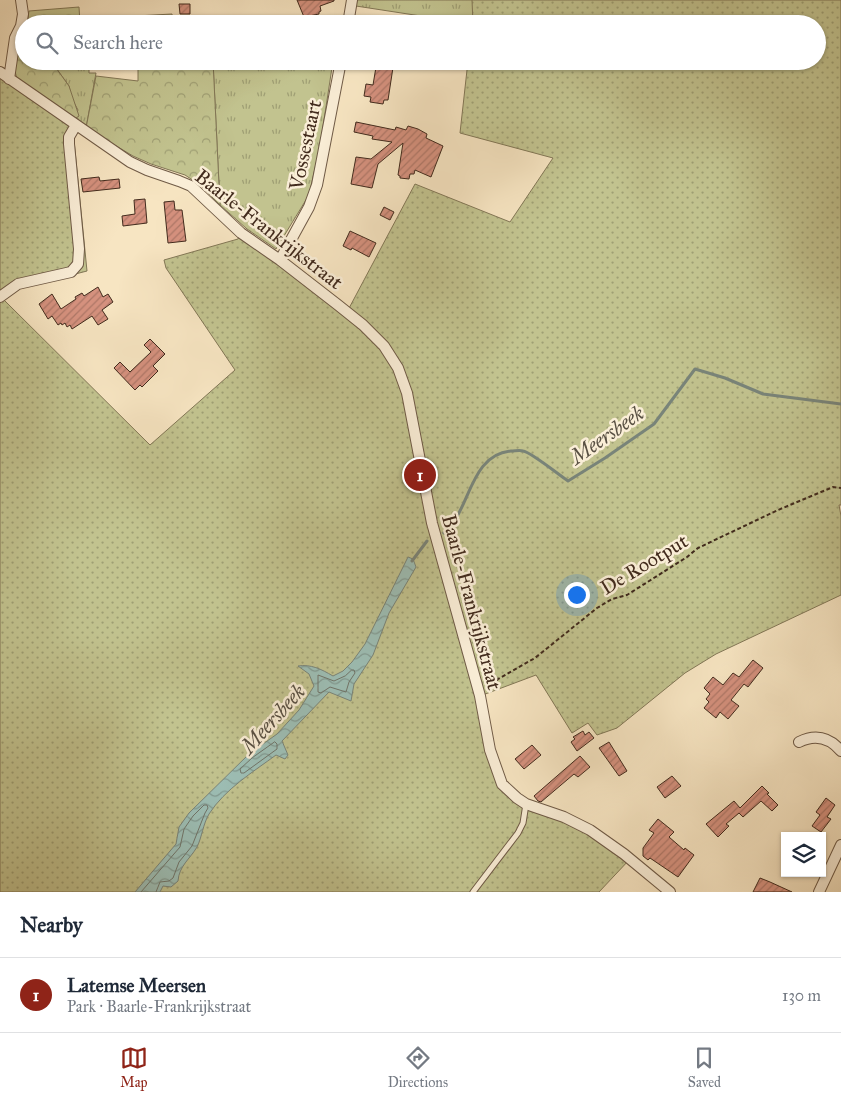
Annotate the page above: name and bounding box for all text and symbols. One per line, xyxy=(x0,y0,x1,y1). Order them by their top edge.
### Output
search box xyxy=(15,15,826,70)
icon: search xyxy=(33,29,61,57)
text: Search here xyxy=(73,31,163,54)
street label: Vossestaart xyxy=(284,98,326,193)
street label: Baarle-Frankrijkstraat xyxy=(190,164,348,294)
water label: Meersbeek xyxy=(563,400,650,471)
pin: 1 xyxy=(404,456,436,494)
street label: Baarle-Frankrijkstraat xyxy=(437,511,507,693)
street label: De Rootput xyxy=(596,529,692,599)
your location xyxy=(564,582,590,608)
water label: Meersbeek xyxy=(234,678,311,761)
map controls xyxy=(781,832,826,877)
button: layers xyxy=(781,832,826,877)
text: Nearby xyxy=(20,912,83,938)
text: Latemse Meersen xyxy=(67,974,206,997)
text: 1 xyxy=(33,986,39,1005)
text: 130 m xyxy=(782,986,821,1005)
text: Park · Baarle-Frankrijkstraat xyxy=(67,997,251,1016)
tab: Map xyxy=(120,1044,148,1091)
tab: Directions xyxy=(388,1044,448,1091)
tab: Saved xyxy=(688,1044,721,1091)

